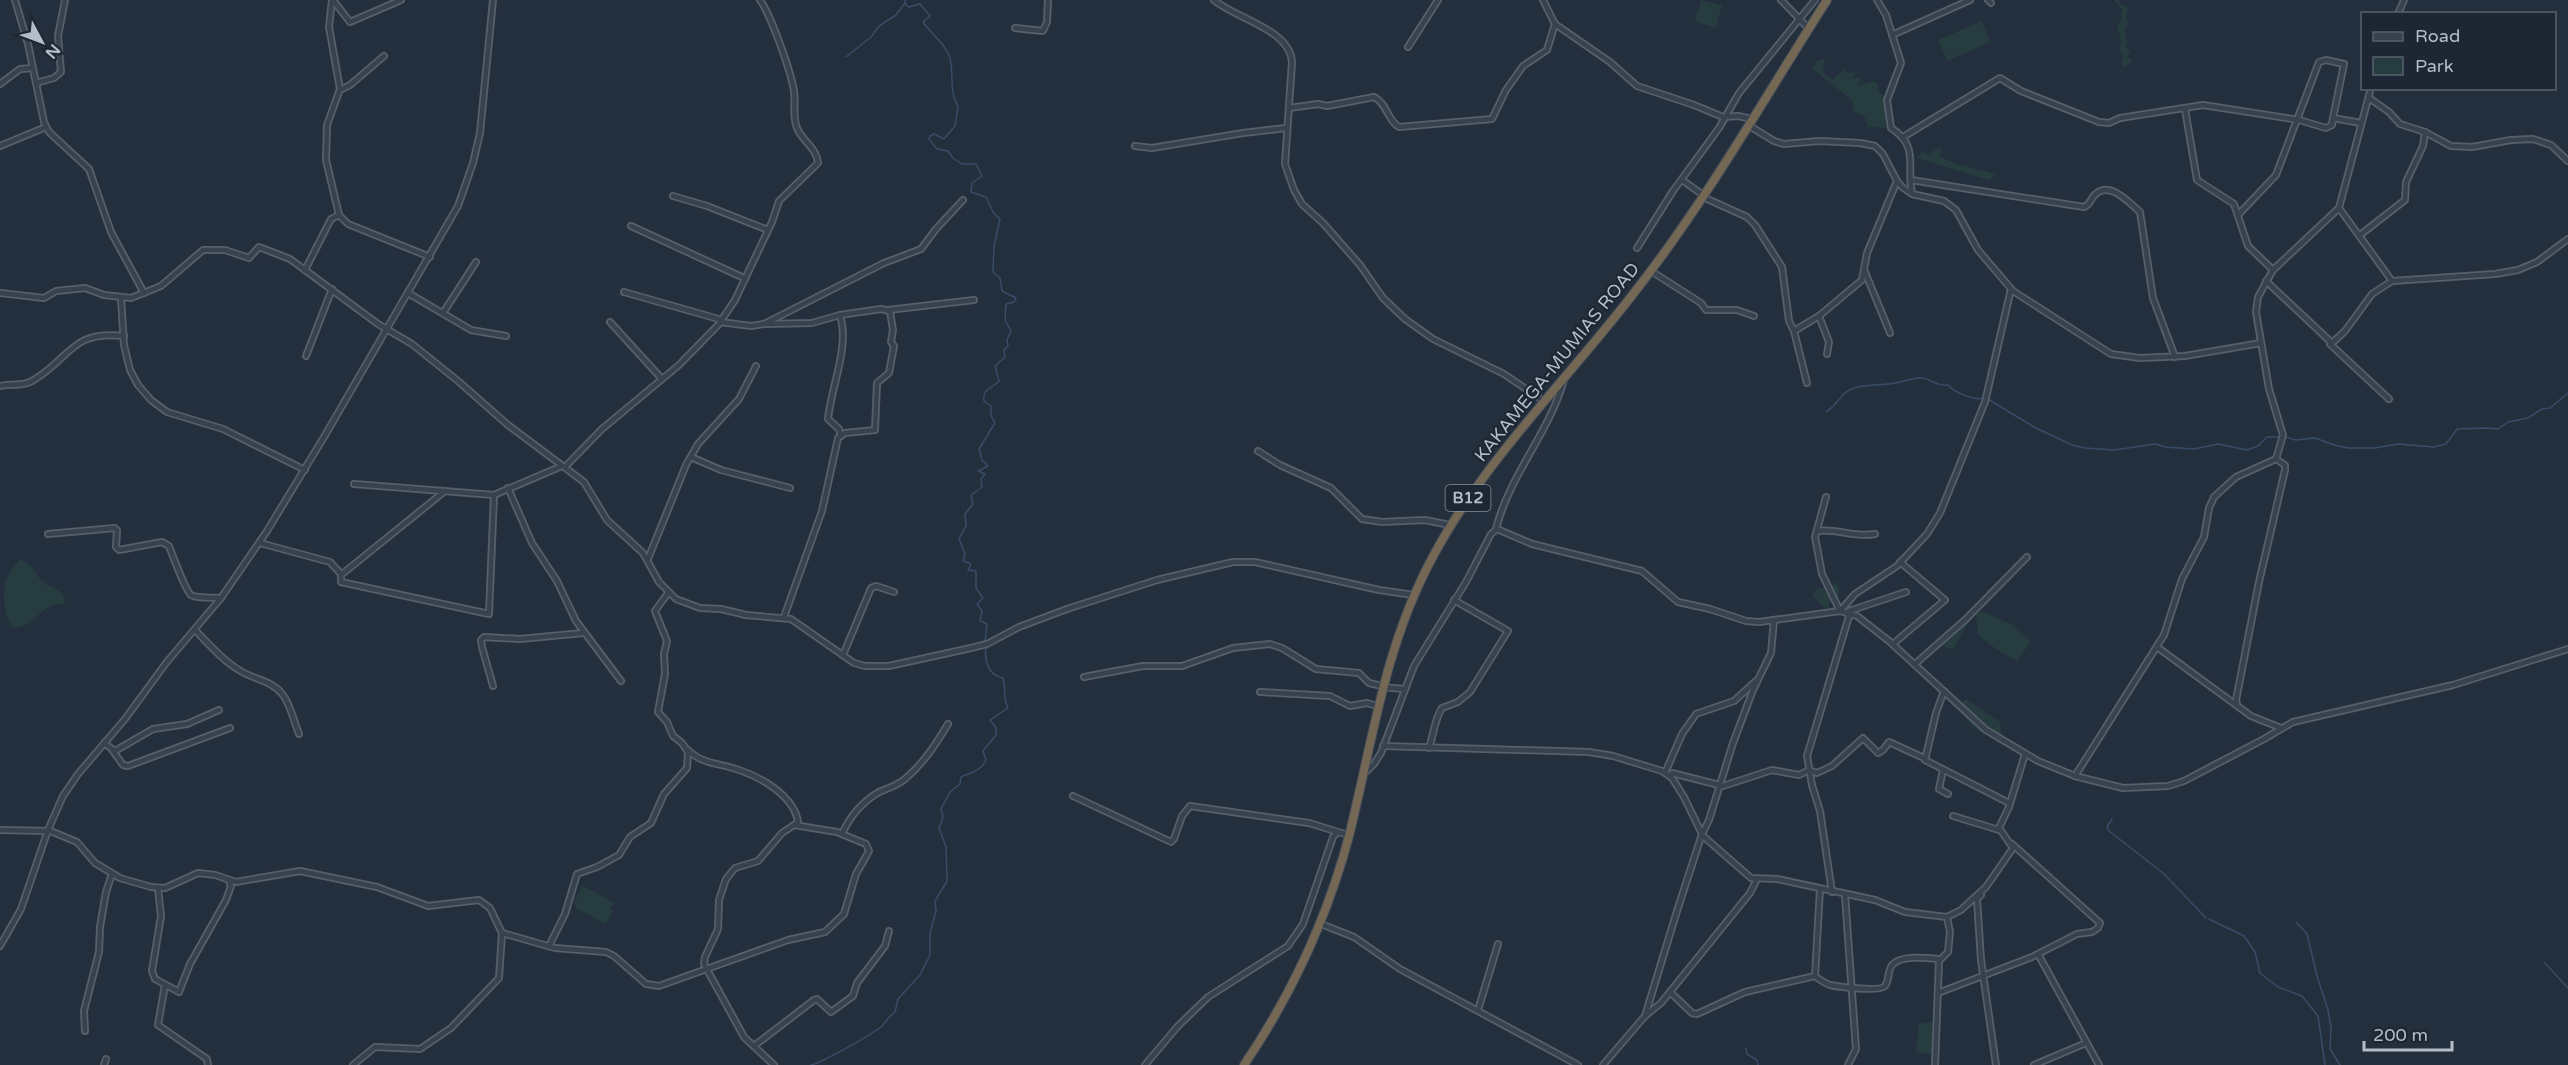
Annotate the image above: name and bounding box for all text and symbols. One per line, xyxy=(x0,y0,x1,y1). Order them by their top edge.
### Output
north arrow xyxy=(12,12,72,72)
legend xyxy=(2361,12,2556,90)
text: Road xyxy=(2415,25,2460,47)
text: N xyxy=(41,40,64,63)
text: Park xyxy=(2415,55,2454,77)
street label: KAKAMEGA-MUMIAS ROAD xyxy=(1470,258,1644,466)
road number: B12 xyxy=(1446,485,1490,511)
scale bar xyxy=(2364,1014,2452,1052)
text: 200 m xyxy=(2373,1024,2428,1046)

